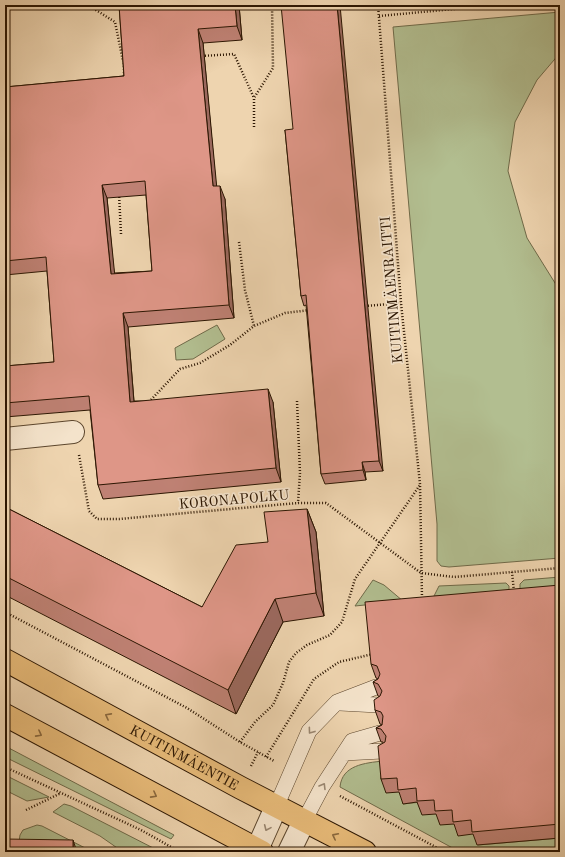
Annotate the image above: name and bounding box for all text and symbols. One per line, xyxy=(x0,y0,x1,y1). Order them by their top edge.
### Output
street label: KUITINMÄENRAITTI xyxy=(376,216,405,364)
street label: KORONAPOLKU xyxy=(178,488,290,512)
one-way arrow xyxy=(105,713,112,721)
street label: KUITINMÄENTIE xyxy=(127,723,241,793)
one-way arrow xyxy=(308,727,316,734)
one-way arrow xyxy=(35,729,43,736)
one-way arrow xyxy=(318,783,326,790)
one-way arrow xyxy=(150,790,157,797)
one-way arrow xyxy=(264,824,272,831)
one-way arrow xyxy=(331,834,339,841)

